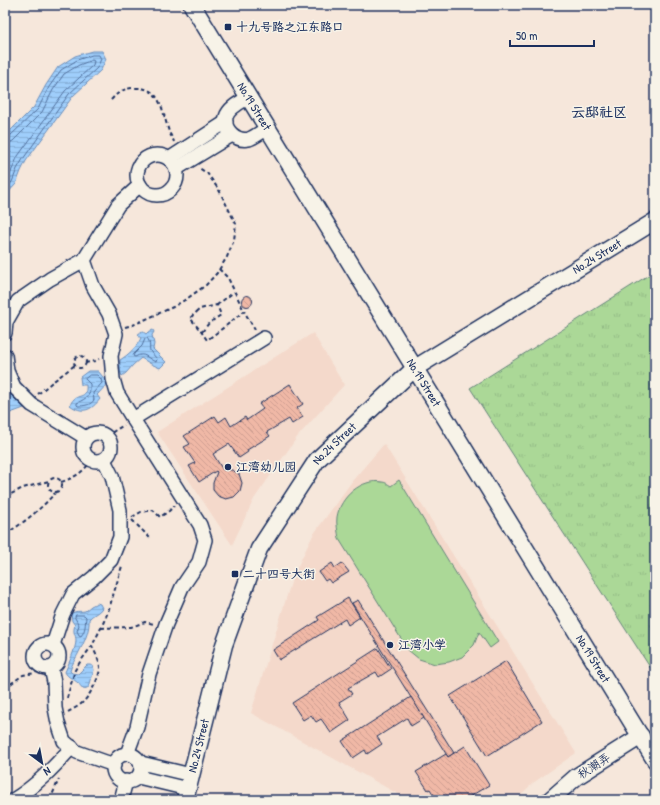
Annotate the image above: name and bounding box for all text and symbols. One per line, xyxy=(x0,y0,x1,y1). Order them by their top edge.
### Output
place label: 十九号路之江东路口 xyxy=(236,18,344,35)
marker: 十九号路之江东路口 xyxy=(223,22,233,32)
scale bar xyxy=(510,22,594,48)
text: 50 m xyxy=(516,27,537,44)
street label: No.19 Street xyxy=(233,79,276,134)
district label: 云邸社区 xyxy=(571,102,627,121)
street label: No.24 Street xyxy=(569,234,625,278)
street label: No.19 Street xyxy=(403,355,446,410)
street label: No.24 Street xyxy=(307,418,360,467)
place label: 江湾幼儿园 xyxy=(236,458,296,475)
marker: 江湾幼儿园 xyxy=(223,462,233,472)
place label: 二十四号大街 xyxy=(243,565,315,582)
marker: 二十四号大街 xyxy=(230,569,240,579)
street label: No.19 Street xyxy=(572,631,615,686)
place label: 江湾小学 xyxy=(398,636,446,653)
marker: 江湾小学 xyxy=(385,640,395,650)
street label: No.24 Street xyxy=(183,716,213,774)
north arrow xyxy=(22,743,62,783)
street label: 秋潮弄 xyxy=(574,749,613,783)
text: N xyxy=(41,764,53,779)

